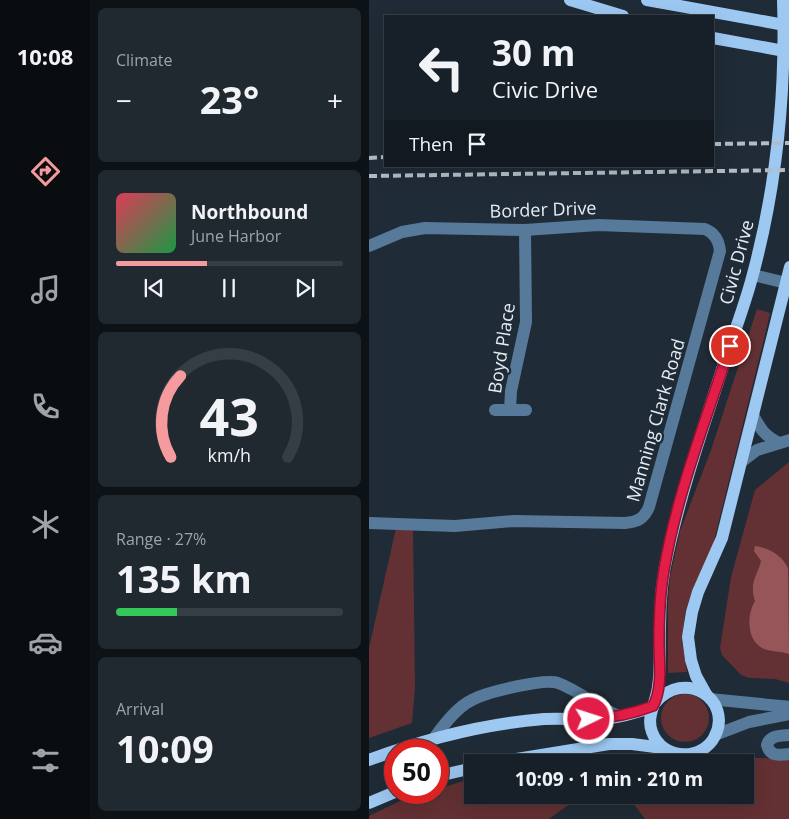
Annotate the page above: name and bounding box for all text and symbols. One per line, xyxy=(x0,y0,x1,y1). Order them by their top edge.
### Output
text: 30 m xyxy=(492,29,575,76)
icon: left xyxy=(409,35,474,100)
text: 10:08 xyxy=(17,41,73,71)
text: Climate xyxy=(116,49,173,71)
text: 23° xyxy=(200,73,259,125)
text: Civic Drive xyxy=(492,74,598,104)
text: − xyxy=(116,81,132,119)
text: + xyxy=(327,81,343,119)
icon: arrive xyxy=(463,130,491,158)
text: Then xyxy=(409,131,453,157)
icon: directions xyxy=(28,154,63,189)
street label: Border Drive xyxy=(489,195,597,223)
text: Northbound xyxy=(191,199,308,225)
street label: Civic Drive xyxy=(713,217,759,307)
text: June Harbor xyxy=(191,225,281,247)
icon: music xyxy=(28,272,63,307)
icon: previous xyxy=(140,274,168,302)
icon: pause xyxy=(215,274,243,302)
icon: next xyxy=(291,274,319,302)
street label: Boyd Place xyxy=(482,301,520,395)
pin xyxy=(709,325,751,367)
icon: arrive xyxy=(716,332,744,360)
street label: Manning Clark Road xyxy=(620,336,690,504)
text: 43 xyxy=(200,380,259,451)
icon: phone xyxy=(28,389,63,424)
text: km/h xyxy=(208,443,251,467)
icon: climate xyxy=(28,507,63,542)
text: Range · 27% xyxy=(116,528,206,550)
text: 135 km xyxy=(116,552,252,604)
icon: car xyxy=(28,625,63,660)
position arrow xyxy=(562,692,614,744)
text: Arrival xyxy=(116,698,164,720)
text: 10:09 xyxy=(116,722,214,774)
speed limit sign: 50 xyxy=(384,739,449,804)
icon: filters xyxy=(28,743,63,778)
text: 10:09 · 1 min · 210 m xyxy=(515,766,703,792)

